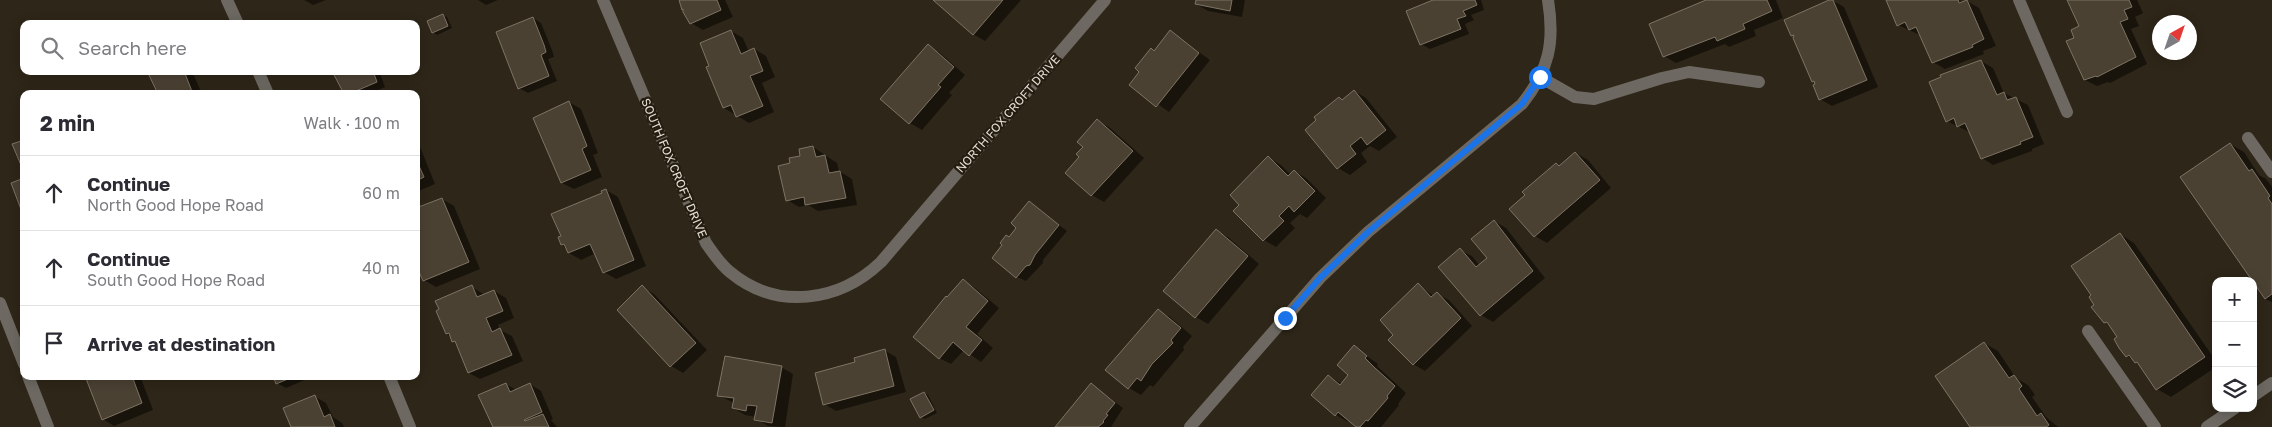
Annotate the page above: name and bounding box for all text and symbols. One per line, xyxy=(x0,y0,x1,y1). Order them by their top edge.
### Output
north arrow xyxy=(2152,15,2197,60)
search box xyxy=(20,20,420,75)
icon: search xyxy=(38,34,66,62)
text: Search here xyxy=(78,36,187,59)
street label: NORTH FOX CROFT DRIVE xyxy=(952,52,1063,176)
route start xyxy=(1529,66,1552,89)
street label: SOUTH FOX CROFT DRIVE xyxy=(638,96,711,240)
text: 2 min xyxy=(40,110,95,136)
text: Walk · 100 m xyxy=(304,113,400,133)
text: Continue xyxy=(87,172,170,195)
icon: ahead xyxy=(40,179,68,207)
text: 60 m xyxy=(362,183,400,203)
text: North Good Hope Road xyxy=(87,195,264,215)
text: Continue xyxy=(87,247,170,270)
icon: ahead xyxy=(40,254,68,282)
text: 40 m xyxy=(362,258,400,278)
text: South Good Hope Road xyxy=(87,270,265,290)
map controls xyxy=(2212,277,2257,412)
button: + xyxy=(2212,277,2257,322)
route end xyxy=(1274,307,1297,330)
button: − xyxy=(2212,322,2257,367)
icon: arrive xyxy=(40,329,68,357)
text: Arrive at destination xyxy=(87,332,275,355)
button: layers xyxy=(2212,367,2257,412)

